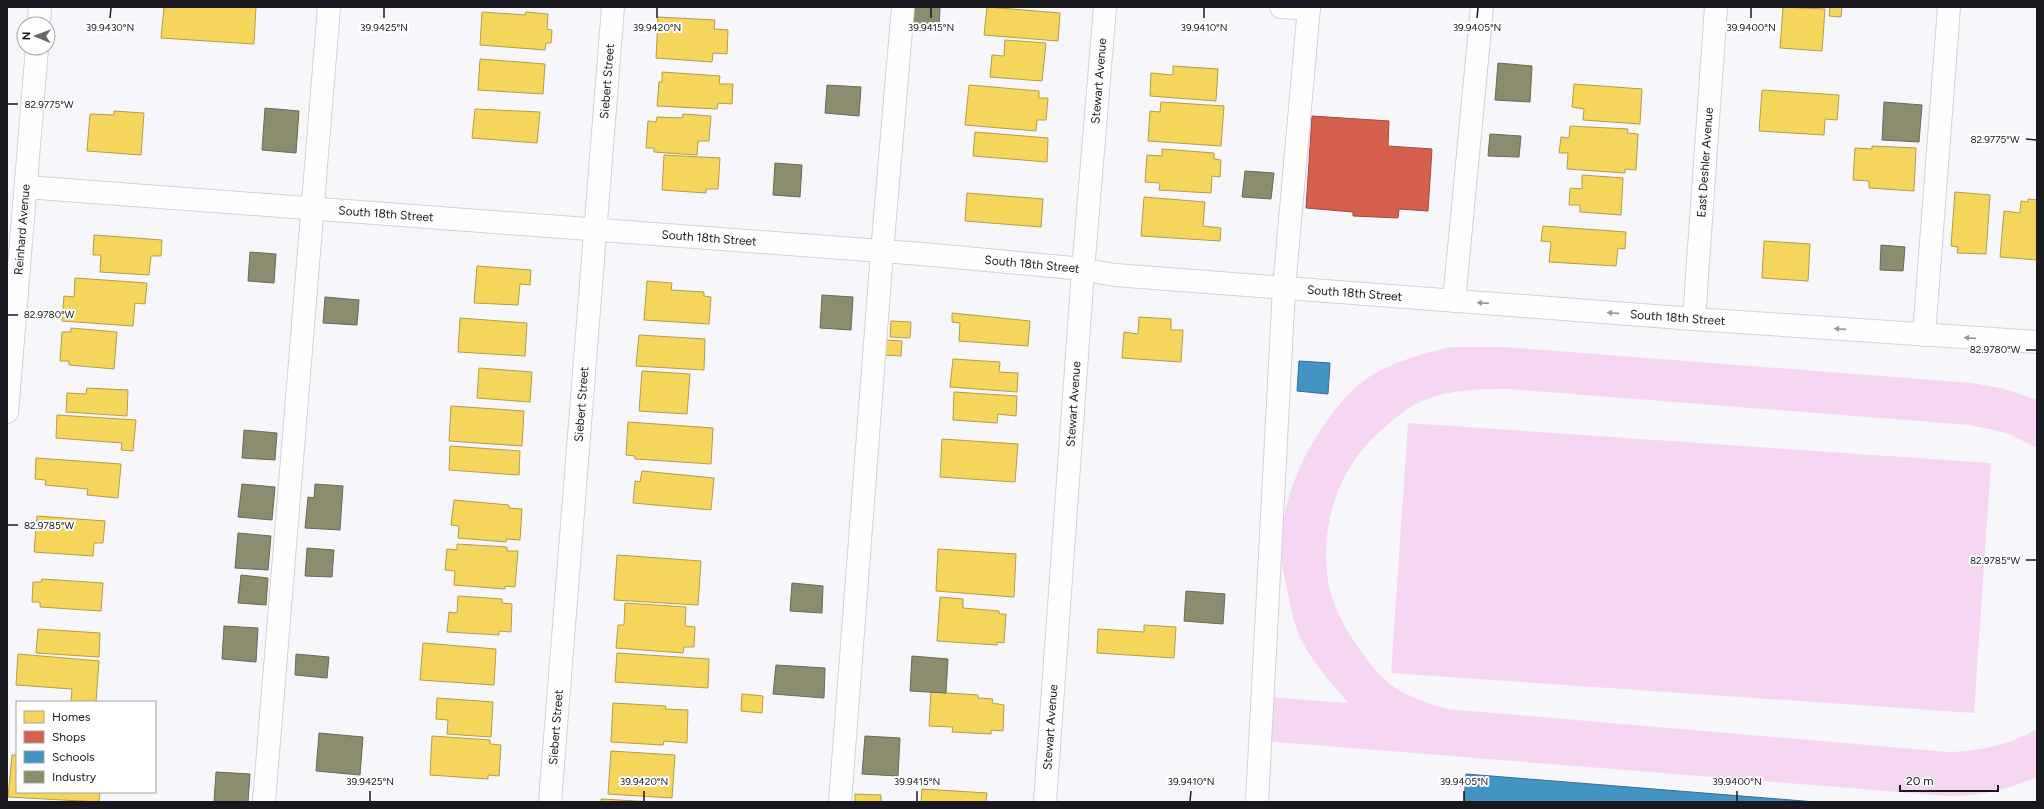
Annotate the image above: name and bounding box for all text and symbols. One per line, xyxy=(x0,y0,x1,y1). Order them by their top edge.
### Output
north arrow xyxy=(16,16,56,56)
text: 39.9430°N xyxy=(86,21,134,34)
text: 39.9425°N xyxy=(360,21,408,34)
text: 39.9420°N xyxy=(633,21,681,34)
text: 39.9415°N xyxy=(908,21,954,34)
text: 39.9410°N xyxy=(1180,21,1228,34)
text: 39.9405°N xyxy=(1453,21,1501,34)
text: 39.9400°N xyxy=(1726,21,1776,34)
text: N xyxy=(20,31,33,40)
street label: Stewart Avenue xyxy=(1088,37,1109,124)
street label: Siebert Street xyxy=(597,43,617,119)
text: 82.9775°W xyxy=(24,98,74,111)
street label: East Deshler Avenue xyxy=(1694,106,1716,218)
text: 82.9775°W xyxy=(1970,133,2020,146)
street label: Reinhard Avenue xyxy=(11,183,33,276)
street label: South 18th Street xyxy=(338,203,435,224)
street label: South 18th Street xyxy=(661,228,758,249)
street label: South 18th Street xyxy=(984,253,1081,276)
street label: South 18th Street xyxy=(1306,283,1403,304)
one-way arrow xyxy=(1477,299,1489,306)
street label: South 18th Street xyxy=(1630,307,1726,328)
text: 82.9780°W xyxy=(24,308,75,321)
one-way arrow xyxy=(1607,309,1619,316)
one-way arrow xyxy=(1834,325,1846,332)
one-way arrow xyxy=(1964,334,1976,341)
text: 82.9780°W xyxy=(1970,343,2021,356)
street label: Stewart Avenue xyxy=(1063,360,1084,447)
street label: Siebert Street xyxy=(572,366,592,442)
text: 82.9785°W xyxy=(24,519,74,532)
text: 82.9785°W xyxy=(1970,554,2020,567)
street label: Stewart Avenue xyxy=(1040,683,1060,771)
street label: Siebert Street xyxy=(546,689,566,765)
legend xyxy=(16,701,156,793)
text: Homes xyxy=(52,710,91,724)
text: Shops xyxy=(52,730,86,744)
text: Schools xyxy=(52,750,95,764)
scale bar xyxy=(1900,767,1998,793)
text: Industry xyxy=(52,770,97,784)
text: 20 m xyxy=(1906,774,1934,788)
text: 39.9425°N xyxy=(346,775,394,788)
text: 39.9420°N xyxy=(620,775,668,788)
text: 39.9415°N xyxy=(894,775,940,788)
text: 39.9410°N xyxy=(1167,775,1215,788)
text: 39.9405°N xyxy=(1440,775,1488,788)
text: 39.9400°N xyxy=(1712,775,1762,788)

